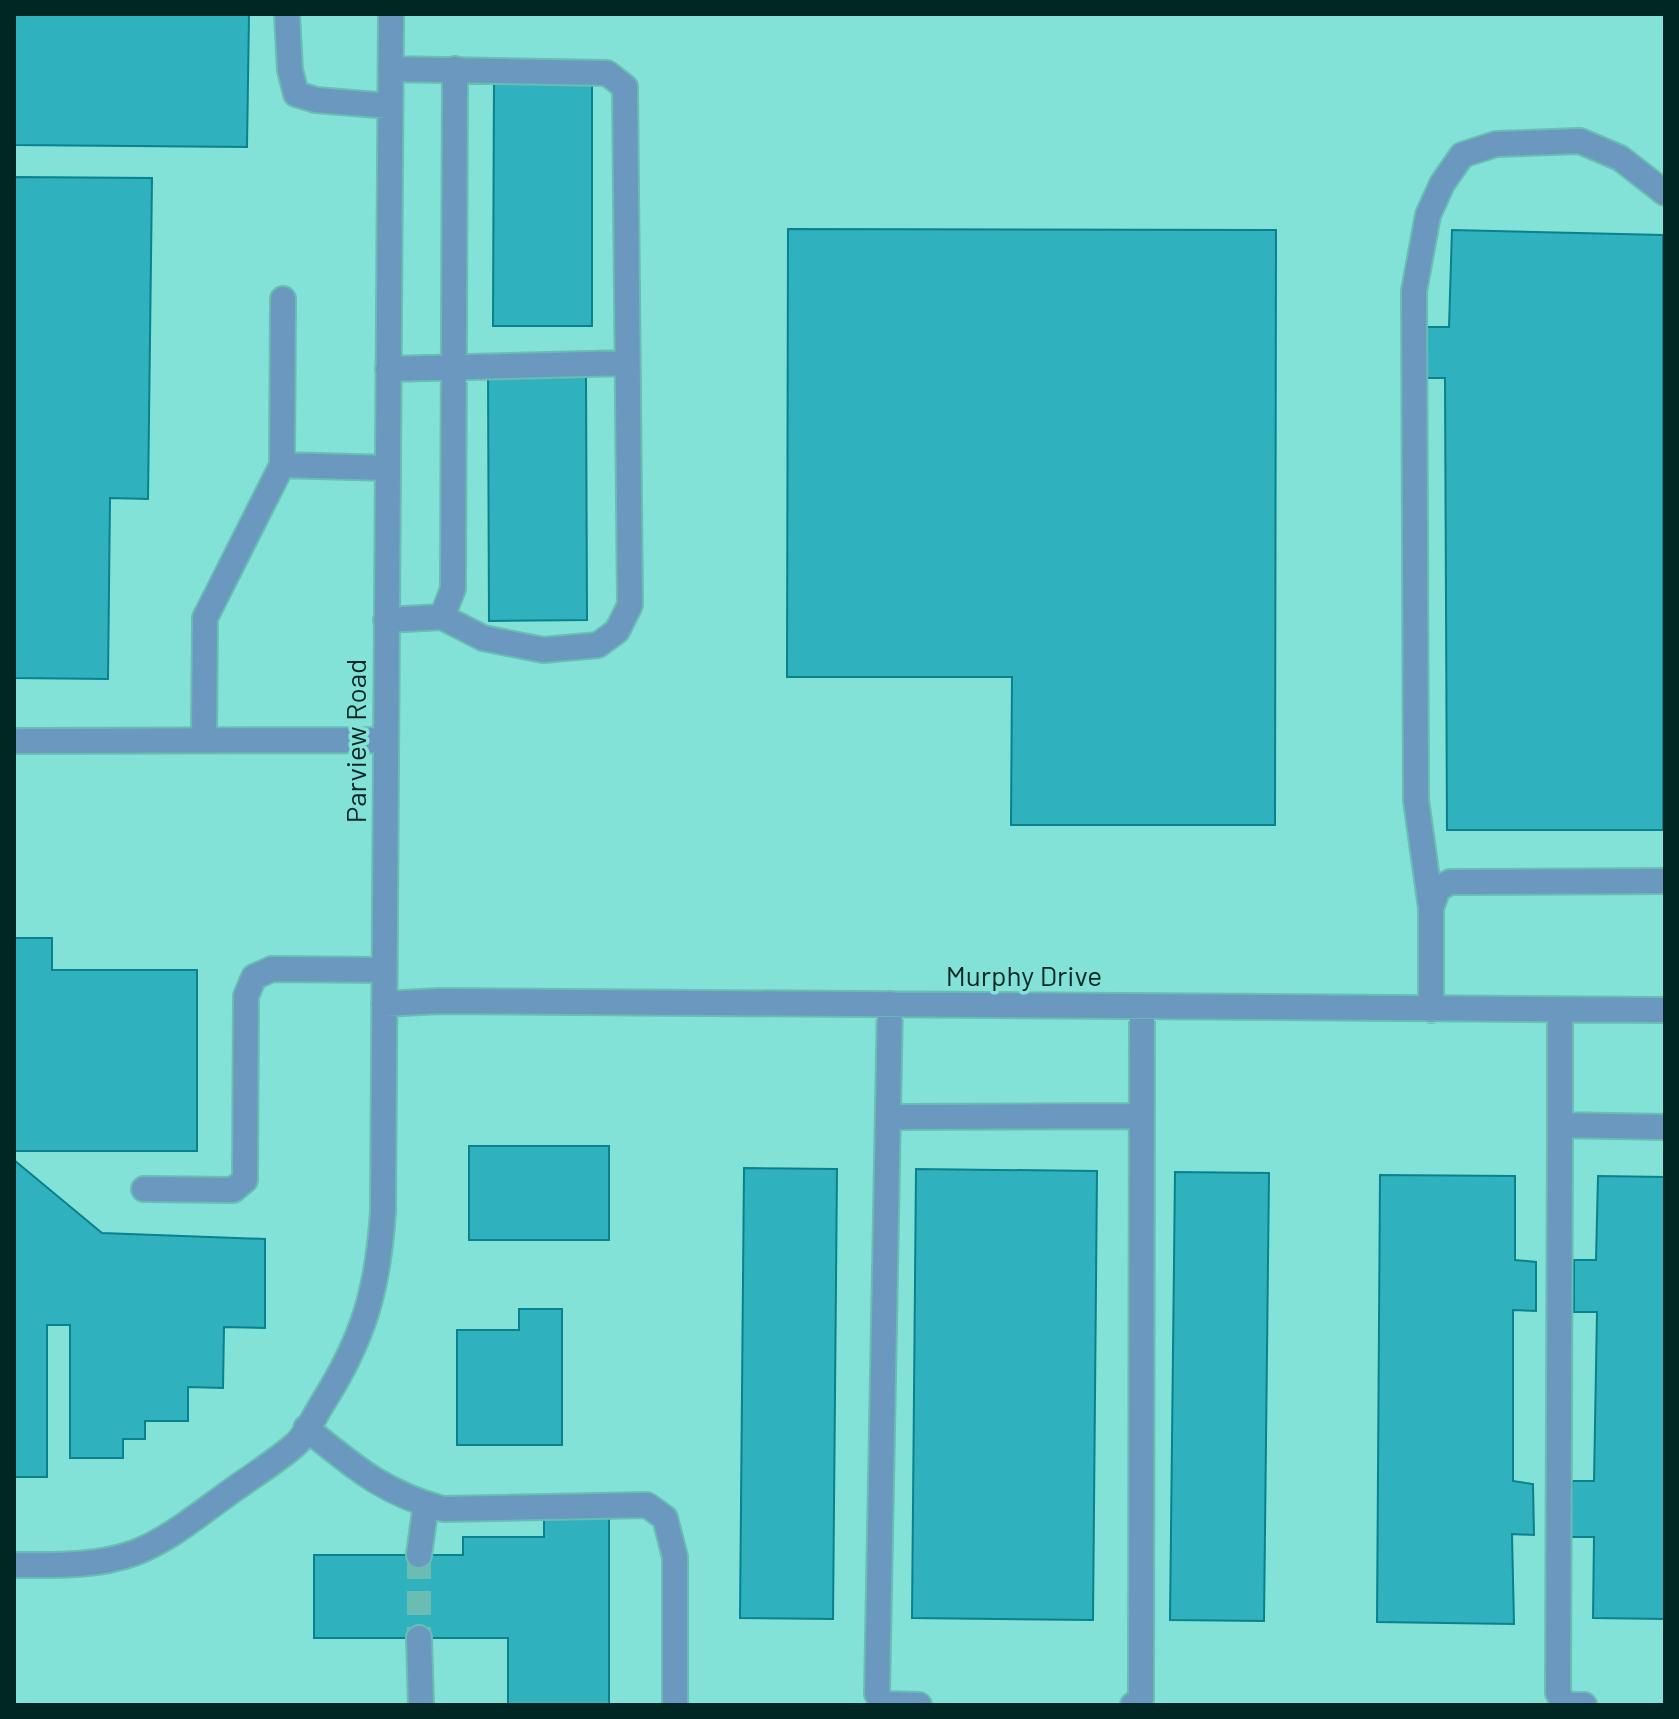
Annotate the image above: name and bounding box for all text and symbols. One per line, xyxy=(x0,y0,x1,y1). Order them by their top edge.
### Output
street label: Parview Road xyxy=(338,659,372,823)
street label: Murphy Drive xyxy=(946,958,1102,992)

